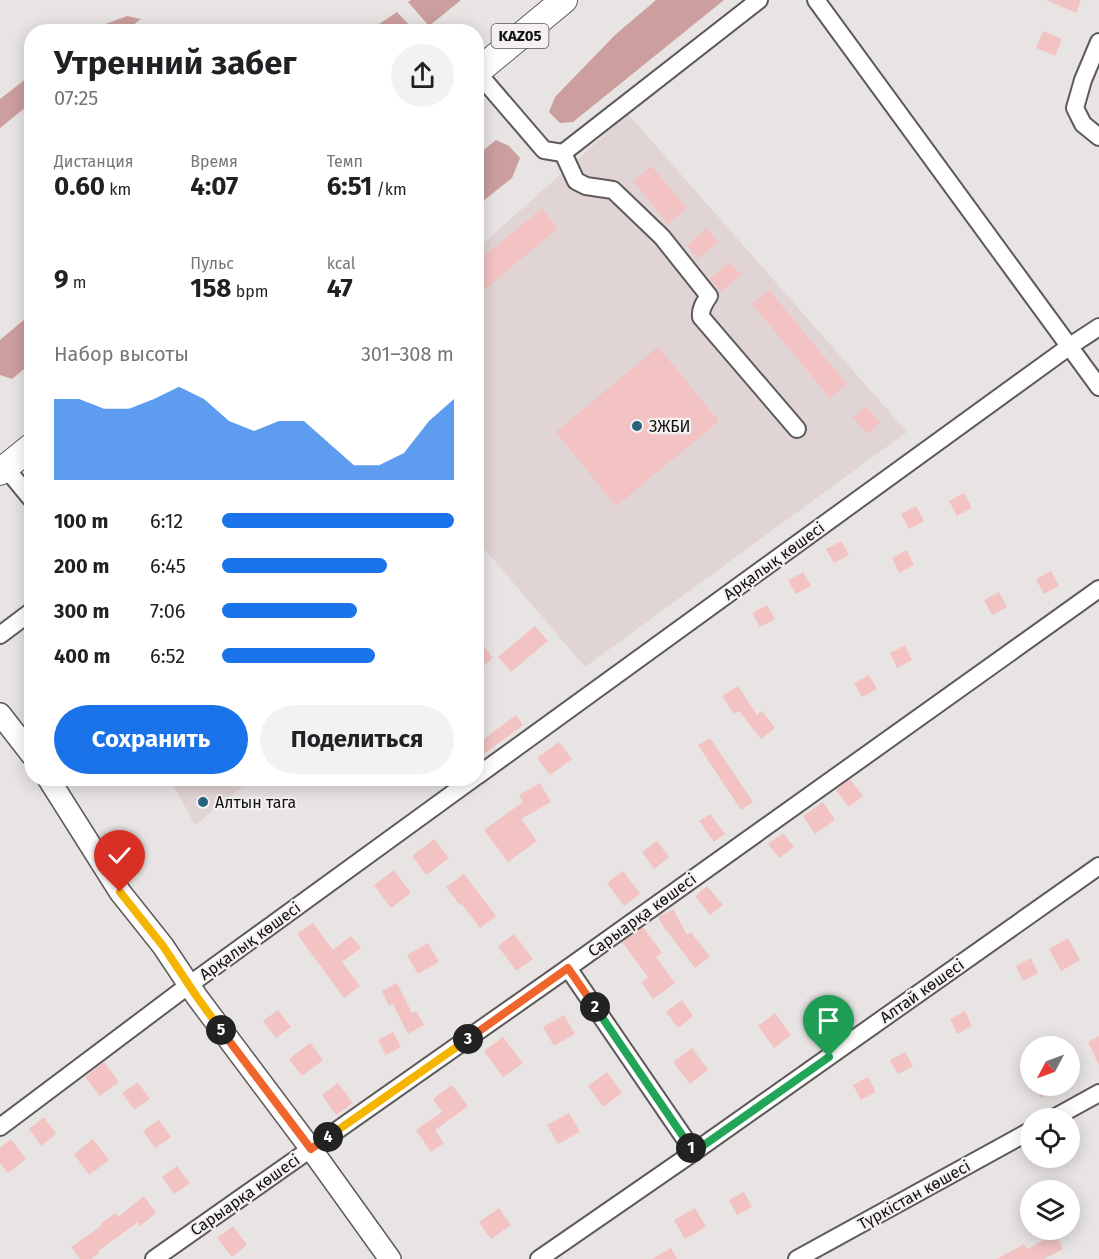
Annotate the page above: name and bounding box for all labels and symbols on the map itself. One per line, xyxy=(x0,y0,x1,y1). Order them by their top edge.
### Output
road number: KАZ05 xyxy=(492,24,548,48)
place label: ЗЖБИ xyxy=(649,417,691,436)
marker: ЗЖБИ xyxy=(630,419,644,433)
street label: Арқалық көшесі xyxy=(720,518,828,604)
place label: Алтын тага xyxy=(215,793,296,812)
marker: Алтын тага xyxy=(196,795,210,809)
pin xyxy=(94,830,145,892)
street label: Сарыарқа көшесі xyxy=(584,869,700,961)
street label: Арқалық көшесі xyxy=(196,898,304,984)
street label: Алтай көшесі xyxy=(876,955,968,1027)
pin: 2 xyxy=(580,992,610,1022)
pin xyxy=(803,995,854,1057)
pin: 5 xyxy=(206,1015,236,1045)
pin: 3 xyxy=(453,1024,483,1054)
north arrow xyxy=(1020,1036,1080,1096)
pin: 4 xyxy=(313,1122,343,1152)
pin: 1 xyxy=(676,1133,706,1163)
street label: Сарыарқа көшесі xyxy=(187,1150,303,1240)
street label: Түркістан көшесі xyxy=(854,1156,974,1234)

